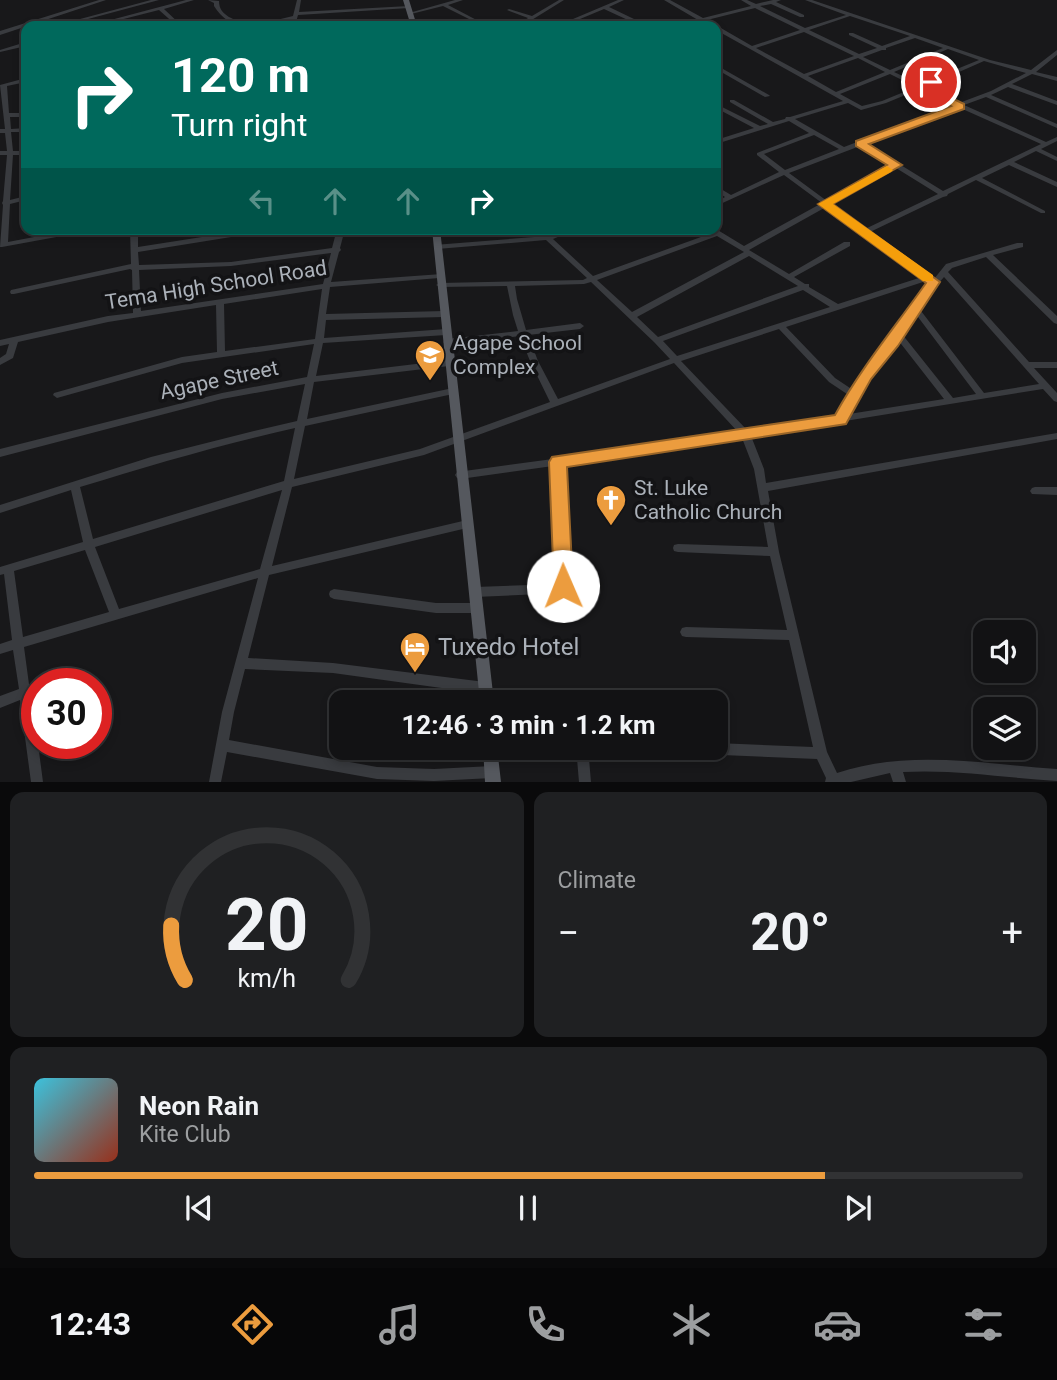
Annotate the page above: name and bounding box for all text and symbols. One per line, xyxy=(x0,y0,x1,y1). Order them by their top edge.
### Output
text: 120 m xyxy=(171,47,310,104)
icon: right xyxy=(56,49,147,140)
pin xyxy=(901,52,961,112)
icon: arrive xyxy=(912,63,950,101)
text: Turn right xyxy=(171,106,307,144)
icon: left xyxy=(243,182,281,220)
icon: ahead xyxy=(316,182,354,220)
icon: ahead xyxy=(389,182,427,220)
icon: right xyxy=(462,182,500,220)
street label: Tema High School Road xyxy=(104,256,328,314)
place label: Agape School Complex xyxy=(453,331,582,379)
school or university icon: Agape School Complex xyxy=(413,338,447,382)
street label: Agape Street xyxy=(158,356,281,404)
place label: St. Luke Catholic Church xyxy=(634,476,782,524)
church icon: St. Luke Catholic Church xyxy=(594,483,628,527)
position arrow xyxy=(526,549,600,623)
map controls xyxy=(973,620,1036,760)
button: sound xyxy=(973,620,1036,683)
hotel icon: Tuxedo Hotel xyxy=(398,630,432,674)
place label: Tuxedo Hotel xyxy=(438,633,579,661)
speed limit sign: 30 xyxy=(21,668,112,759)
button: layers xyxy=(973,697,1036,760)
text: 12:46 · 3 min · 1.2 km xyxy=(401,710,656,740)
text: Climate xyxy=(558,867,636,894)
text: 20 xyxy=(225,883,309,969)
text: 20° xyxy=(750,902,830,963)
text: − xyxy=(558,911,579,955)
text: + xyxy=(1001,911,1023,955)
text: km/h xyxy=(237,964,296,993)
text: Neon Rain xyxy=(139,1091,259,1121)
text: Kite Club xyxy=(139,1121,231,1148)
icon: previous xyxy=(180,1189,218,1227)
icon: pause xyxy=(509,1189,547,1227)
icon: next xyxy=(839,1189,877,1227)
icon: directions xyxy=(228,1300,277,1349)
icon: music xyxy=(375,1300,424,1349)
icon: phone xyxy=(521,1300,570,1349)
icon: climate xyxy=(667,1300,716,1349)
icon: car xyxy=(813,1300,862,1349)
icon: filters xyxy=(959,1300,1008,1349)
text: 12:43 xyxy=(49,1305,131,1343)

